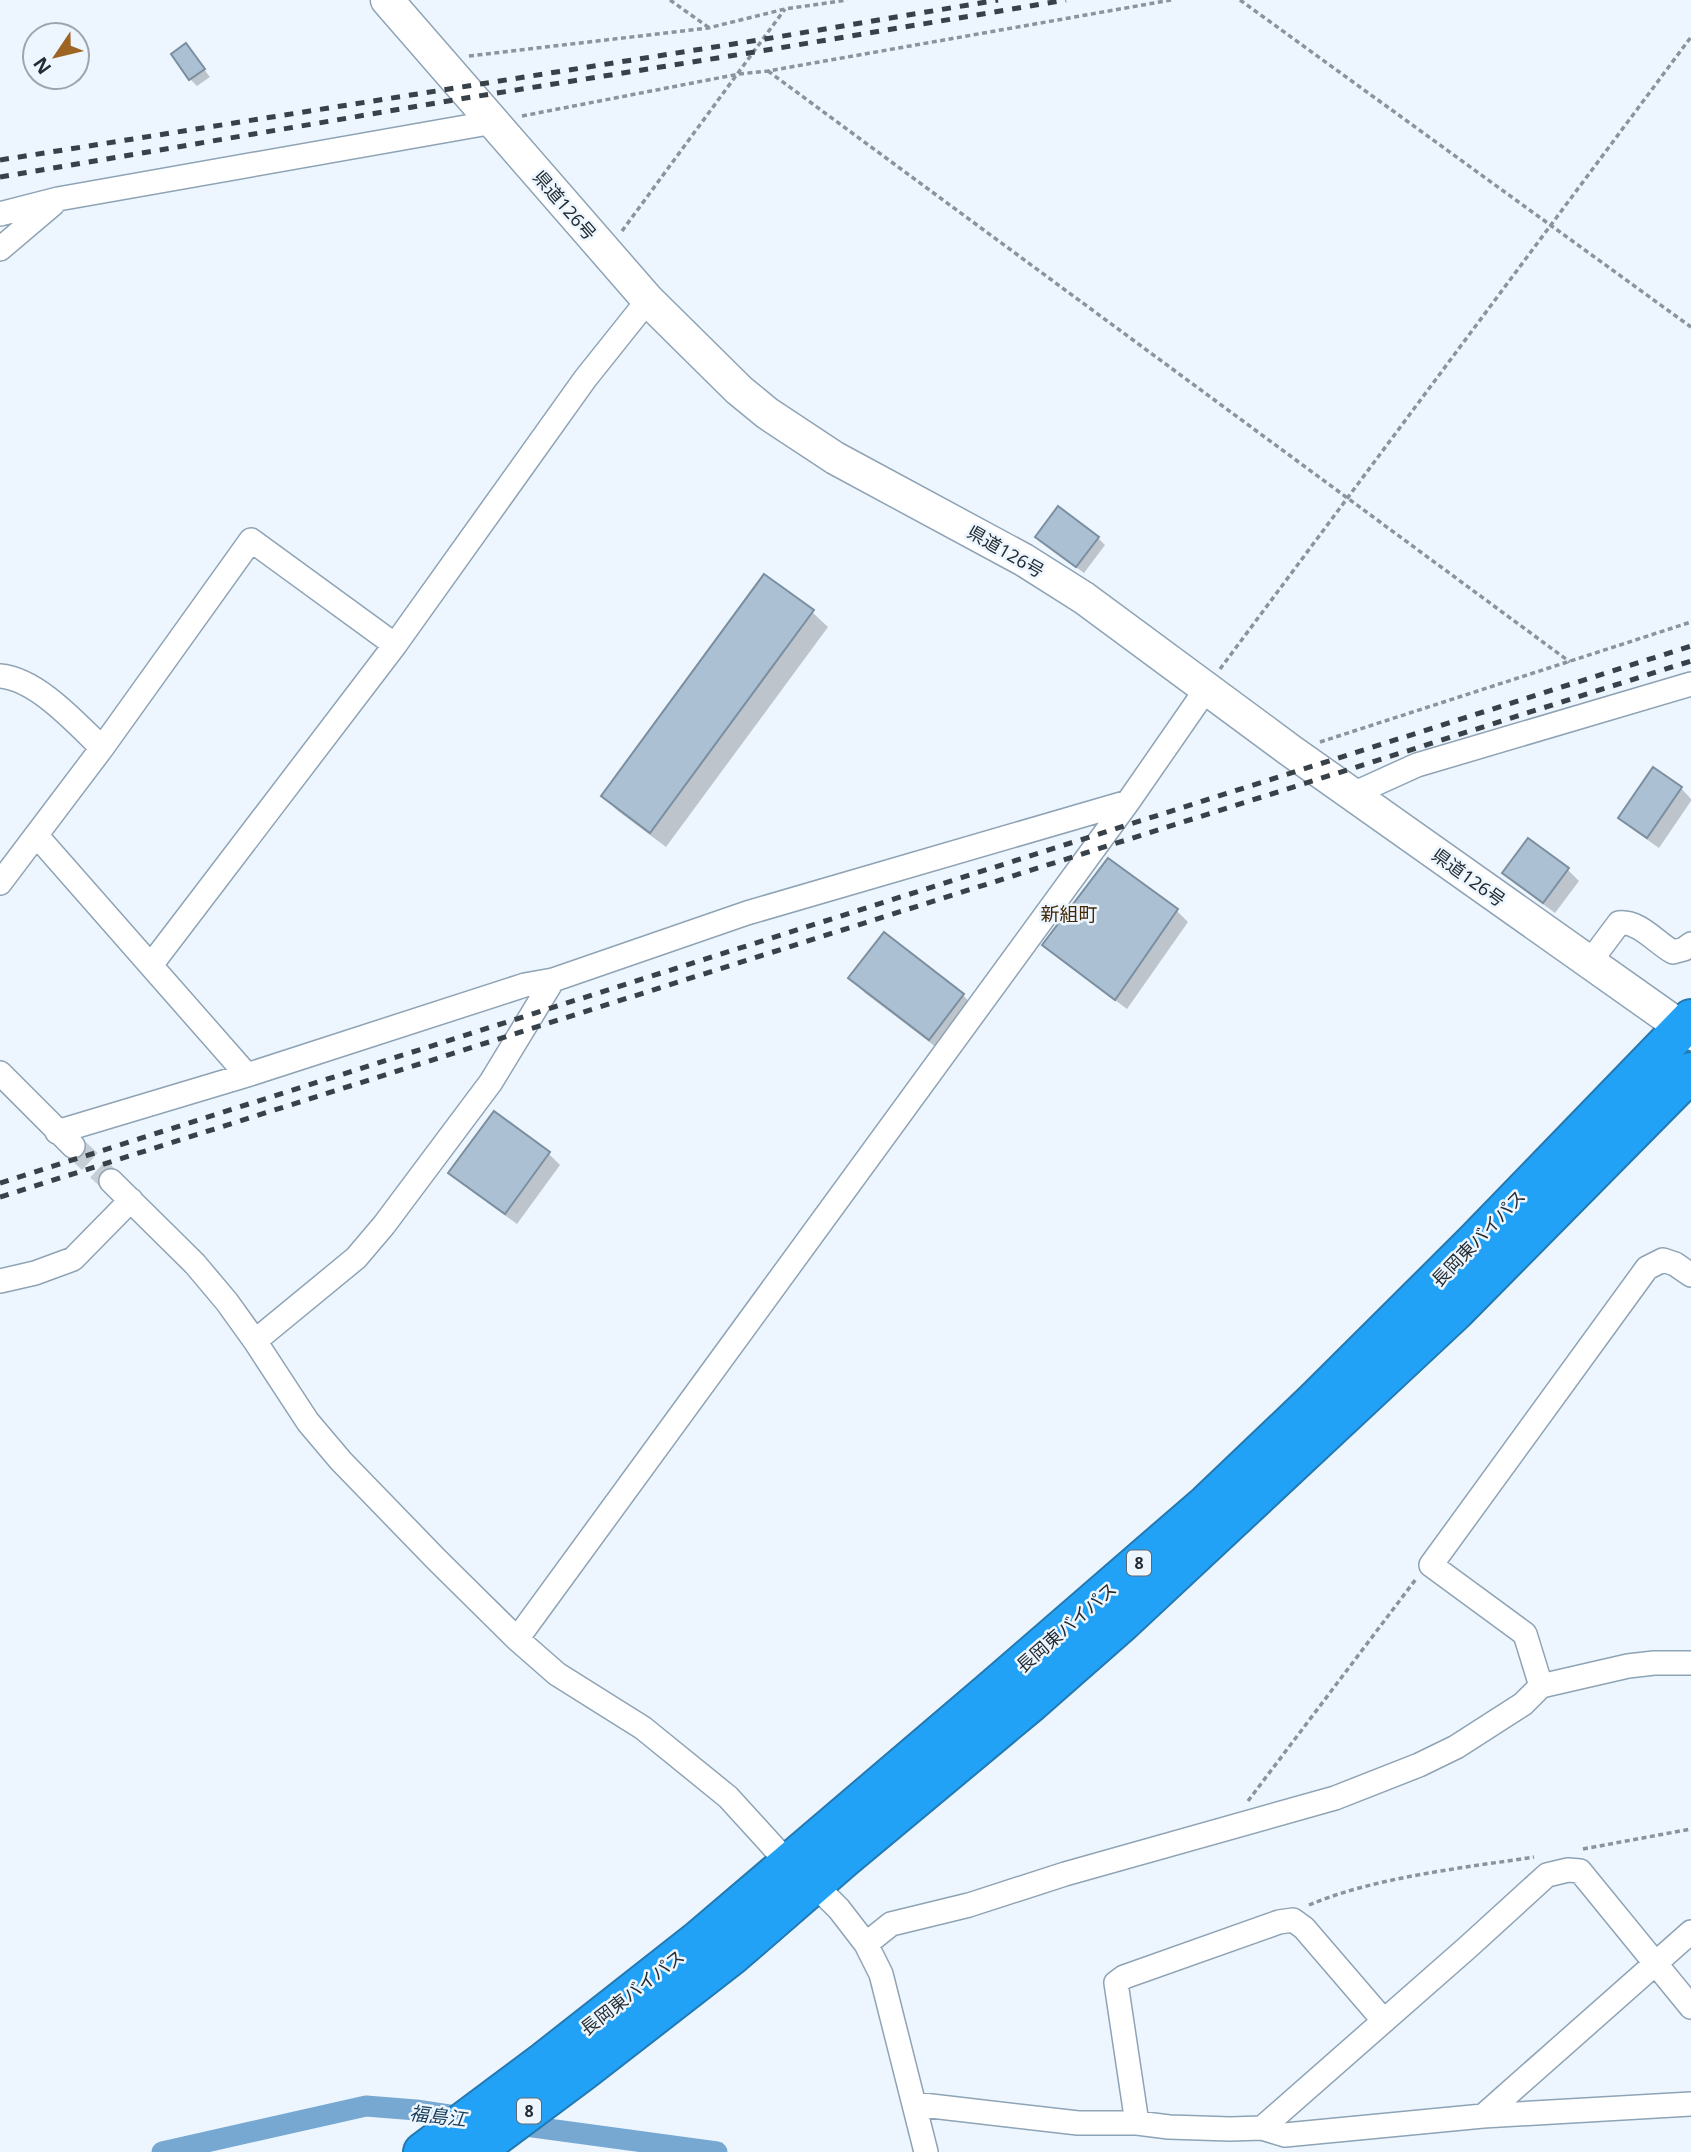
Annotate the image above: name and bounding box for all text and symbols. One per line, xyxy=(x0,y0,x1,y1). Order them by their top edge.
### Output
north arrow xyxy=(21,21,91,91)
text: N xyxy=(27,52,57,80)
street label: 県道126号 xyxy=(528,165,602,245)
street label: 県道126号 xyxy=(963,519,1049,583)
street label: 県道126号 xyxy=(1428,842,1510,912)
district label: 新組町 xyxy=(1040,901,1098,927)
street label: 長岡東バイパス xyxy=(1426,1184,1530,1292)
road number: 8 xyxy=(1127,1550,1151,1576)
street label: 長岡東バイパス xyxy=(1011,1577,1121,1677)
street label: 長岡東バイパス xyxy=(575,1944,689,2040)
road number: 8 xyxy=(517,2098,541,2124)
water label: 福島江 xyxy=(408,2100,470,2133)

